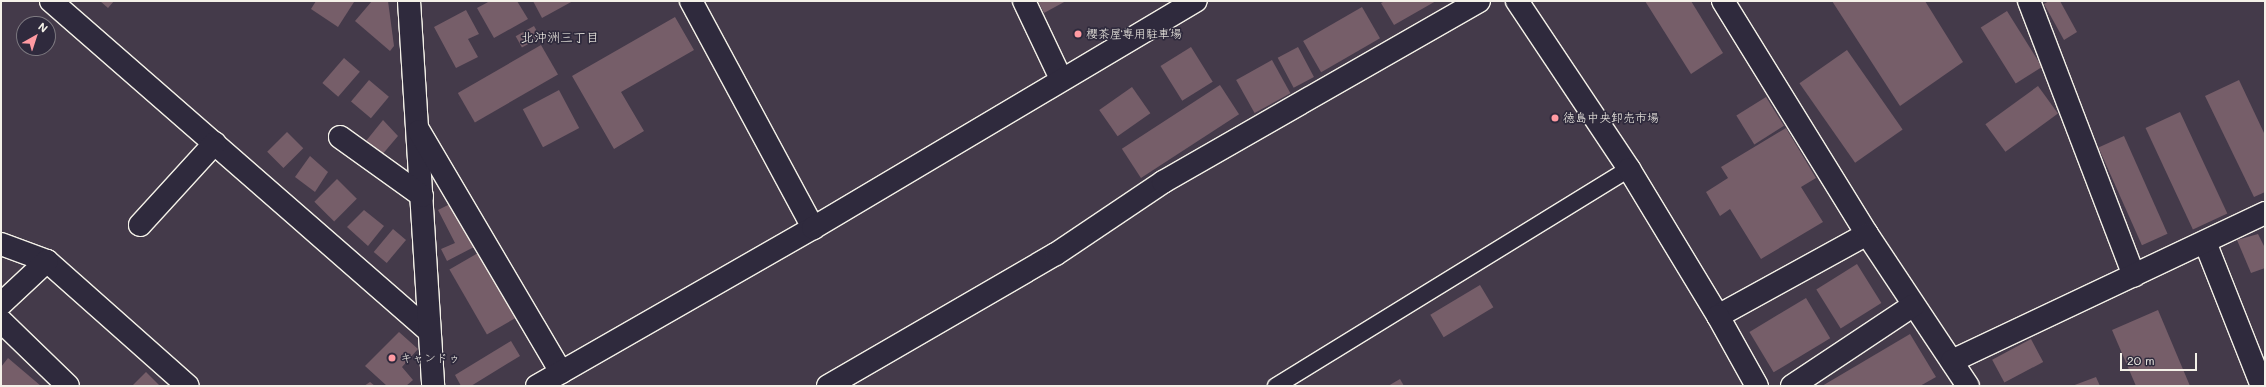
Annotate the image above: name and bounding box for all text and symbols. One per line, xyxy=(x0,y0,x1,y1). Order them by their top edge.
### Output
north arrow xyxy=(16,16,56,56)
text: N xyxy=(35,19,51,36)
place label: 櫻茶屋専用駐車場 xyxy=(1086,27,1182,41)
district label: 北沖洲三丁目 xyxy=(521,29,599,45)
marker: 櫻茶屋専用駐車場 xyxy=(1073,29,1083,39)
place label: 徳島中央卸売市場 xyxy=(1563,111,1659,125)
marker: 徳島中央卸売市場 xyxy=(1550,113,1560,123)
scale bar xyxy=(2122,345,2199,371)
place label: キャンドゥ xyxy=(400,351,460,365)
text: 20 m xyxy=(2127,352,2155,368)
marker: キャンドゥ xyxy=(387,353,397,363)

